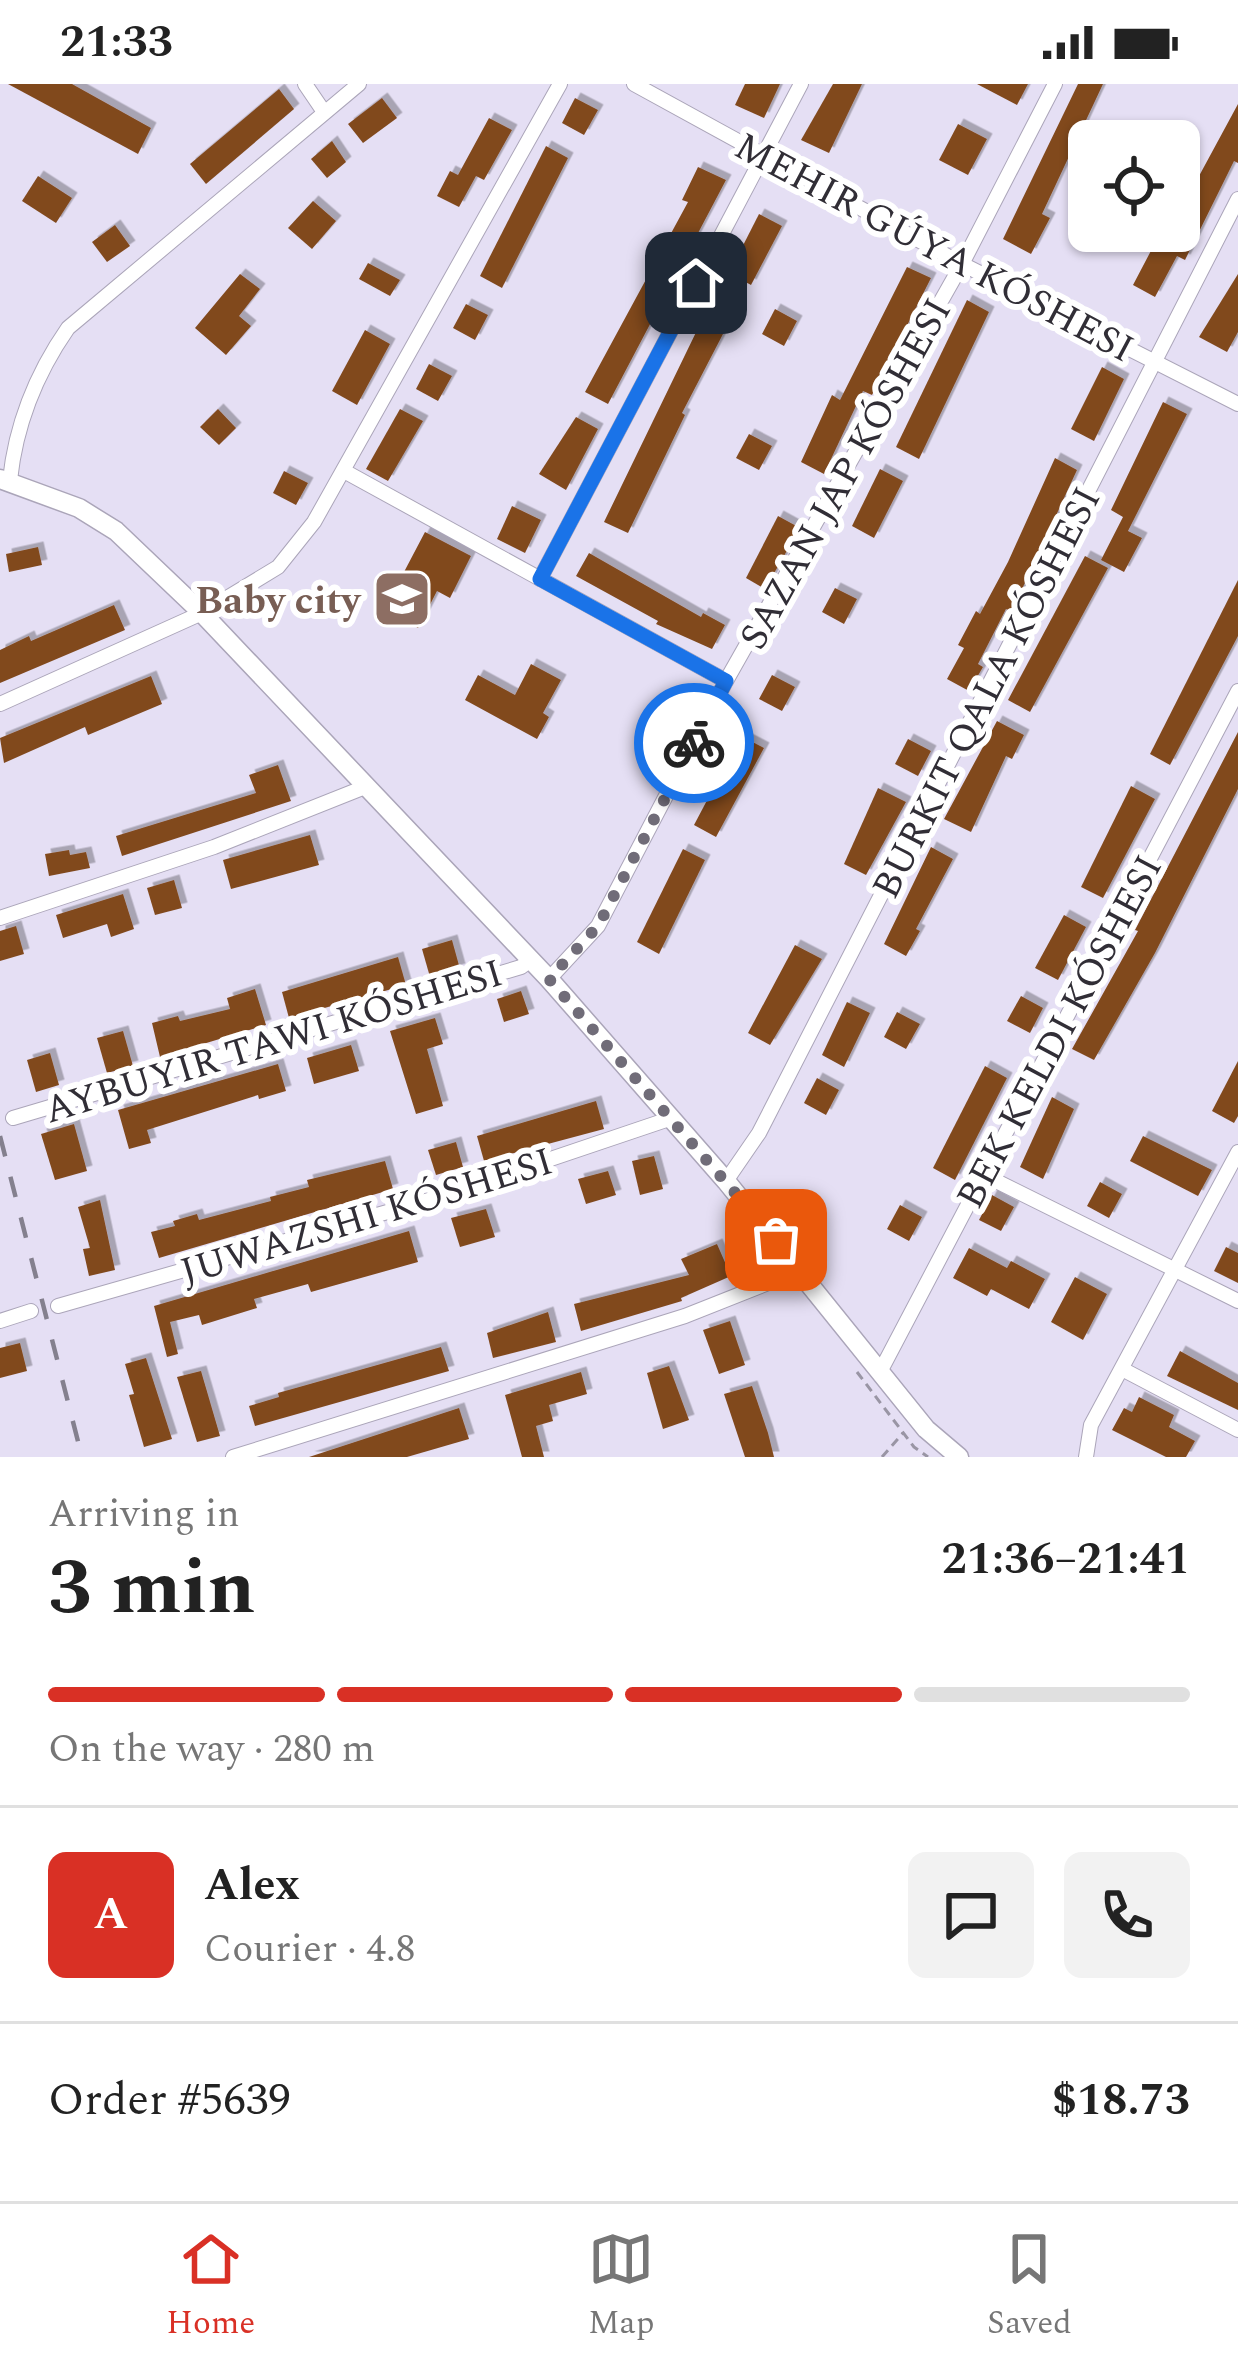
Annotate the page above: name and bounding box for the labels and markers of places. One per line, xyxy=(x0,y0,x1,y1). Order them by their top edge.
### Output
pin xyxy=(645,232,747,334)
school or university icon: Baby city xyxy=(371,568,433,630)
place label: Baby city xyxy=(195,572,361,631)
pin xyxy=(725,1189,827,1291)

